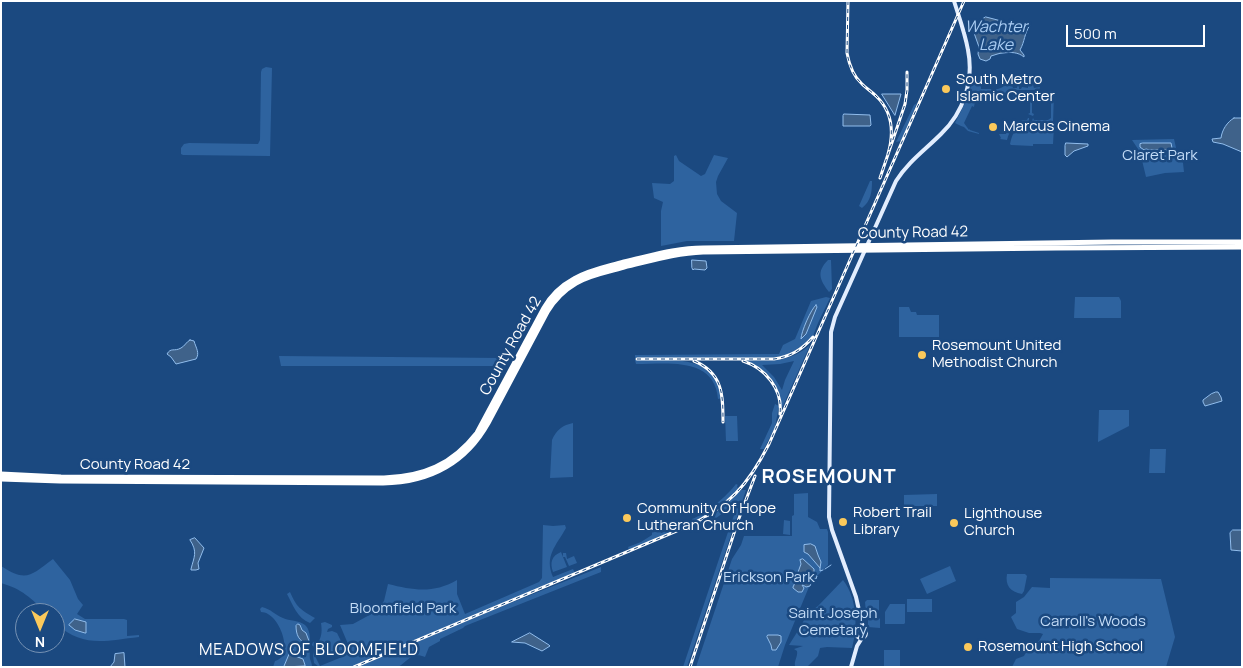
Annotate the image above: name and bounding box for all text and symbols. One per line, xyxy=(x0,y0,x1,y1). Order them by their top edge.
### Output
scale bar xyxy=(1068,15,1207,47)
water label: Wachter Lake xyxy=(965,18,1027,56)
text: 500 m xyxy=(1074,23,1117,44)
place label: South Metro Islamic Center xyxy=(956,71,1055,106)
marker: South Metro Islamic Center xyxy=(940,83,952,95)
place label: Marcus Cinema xyxy=(1003,118,1110,136)
marker: Marcus Cinema xyxy=(987,121,999,133)
park label: Claret Park xyxy=(1122,147,1198,165)
street label: County Road 42 xyxy=(858,223,968,243)
street label: County Road 42 xyxy=(476,294,546,398)
place label: Rosemount United Methodist Church xyxy=(932,337,1061,372)
marker: Rosemount United Methodist Church xyxy=(916,349,928,361)
street label: County Road 42 xyxy=(80,456,190,474)
district label: ROSEMOUNT xyxy=(760,465,898,489)
place label: Community Of Hope Lutheran Church xyxy=(637,500,776,535)
place label: Robert Trail Library xyxy=(853,504,932,539)
place label: Lighthouse Church xyxy=(964,505,1042,540)
marker: Community Of Hope Lutheran Church xyxy=(621,512,633,524)
marker: Robert Trail Library xyxy=(837,516,849,528)
marker: Lighthouse Church xyxy=(948,517,960,529)
park label: Erickson Park xyxy=(723,569,815,587)
park label: Bloomfield Park xyxy=(350,600,456,618)
north arrow xyxy=(15,603,65,653)
park label: Saint Joseph Cemetary xyxy=(789,605,877,640)
park label: Carroll's Woods xyxy=(1040,613,1146,631)
text: N xyxy=(35,633,45,652)
place label: Rosemount High School xyxy=(978,638,1143,656)
district label: MEADOWS OF BLOOMFIELD xyxy=(196,641,422,661)
marker: Rosemount High School xyxy=(962,641,974,653)

